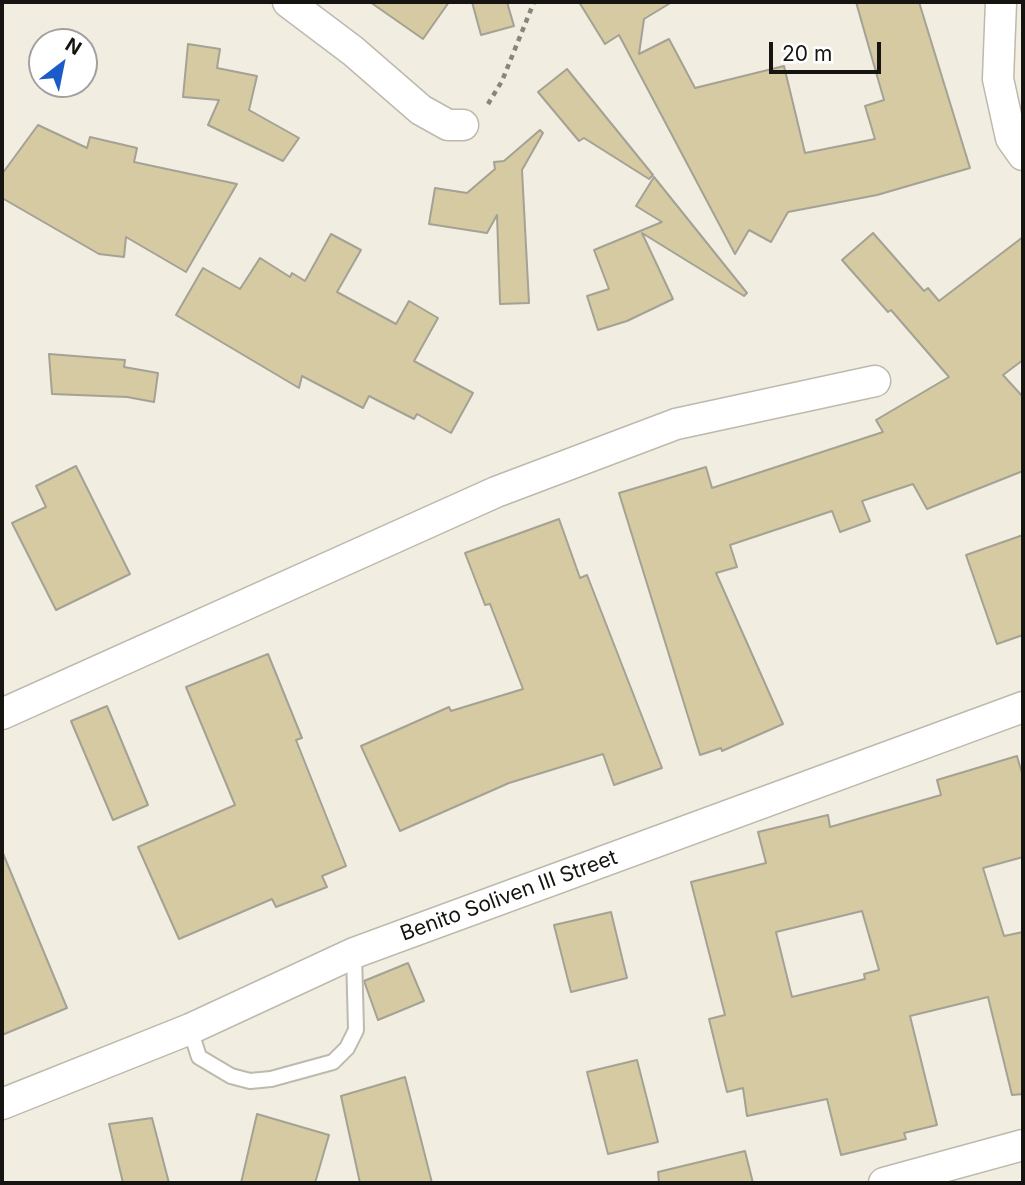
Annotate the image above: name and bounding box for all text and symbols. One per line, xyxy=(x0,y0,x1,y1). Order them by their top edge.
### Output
north arrow xyxy=(28,28,98,98)
scale bar xyxy=(773,28,885,72)
text: N xyxy=(61,33,86,60)
text: 20 m xyxy=(782,41,832,66)
street label: Benito Soliven Ⅲ Street xyxy=(397,845,621,947)

